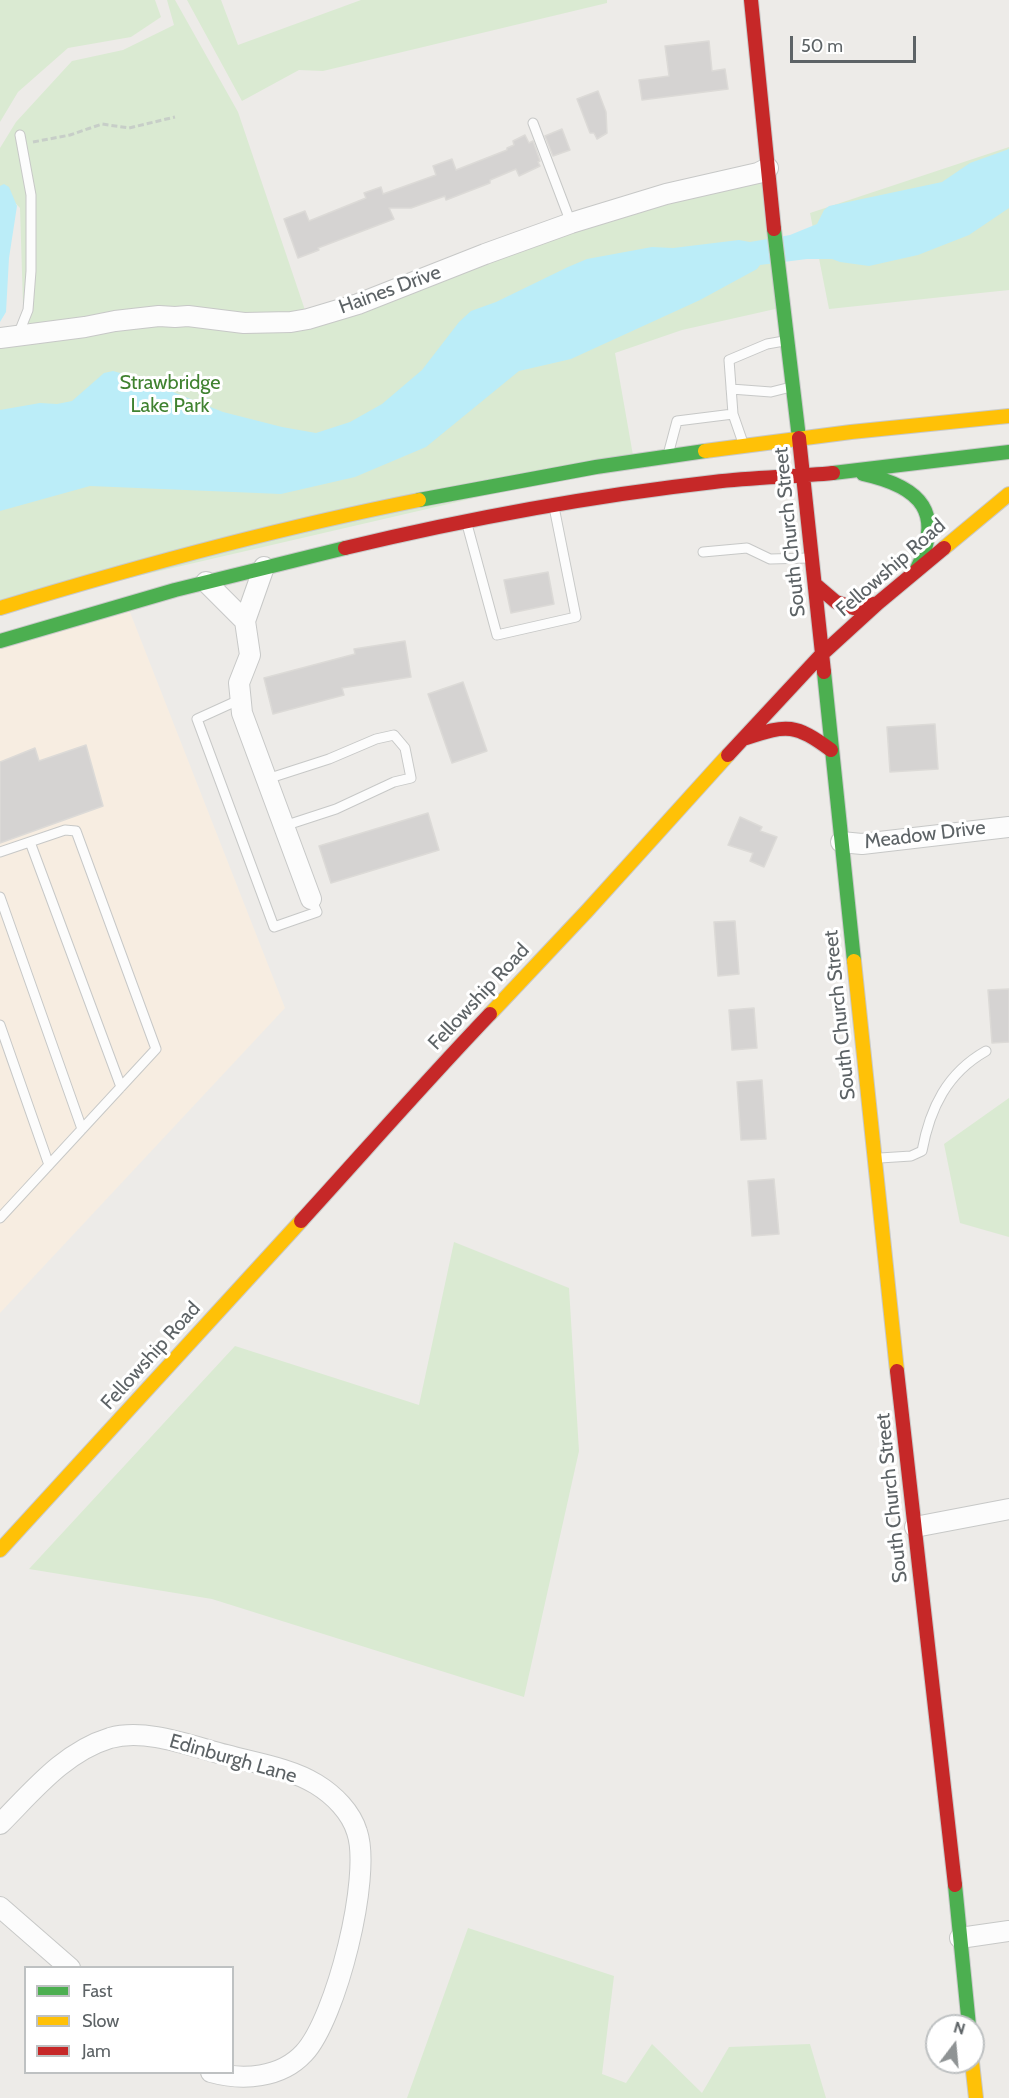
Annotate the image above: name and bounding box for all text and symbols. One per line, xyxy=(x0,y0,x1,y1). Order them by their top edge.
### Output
scale bar xyxy=(793,24,919,62)
text: 50 m xyxy=(801,35,843,57)
street label: Haines Drive xyxy=(336,260,444,320)
park label: Strawbridge Lake Park xyxy=(119,371,221,418)
street label: South Church Street xyxy=(769,446,811,618)
street label: Fellowship Road xyxy=(831,514,951,622)
street label: Meadow Drive xyxy=(863,816,987,854)
street label: South Church Street xyxy=(819,929,861,1101)
street label: Fellowship Road xyxy=(424,939,534,1055)
street label: Fellowship Road xyxy=(96,1297,206,1415)
street label: South Church Street xyxy=(871,1412,913,1584)
street label: Edinburgh Lane xyxy=(167,1729,299,1789)
legend xyxy=(24,1966,234,2074)
text: Fast xyxy=(82,1980,113,2002)
text: Slow xyxy=(82,2010,119,2032)
north arrow xyxy=(925,2014,985,2074)
text: N xyxy=(951,2017,968,2039)
text: Jam xyxy=(82,2040,111,2062)

